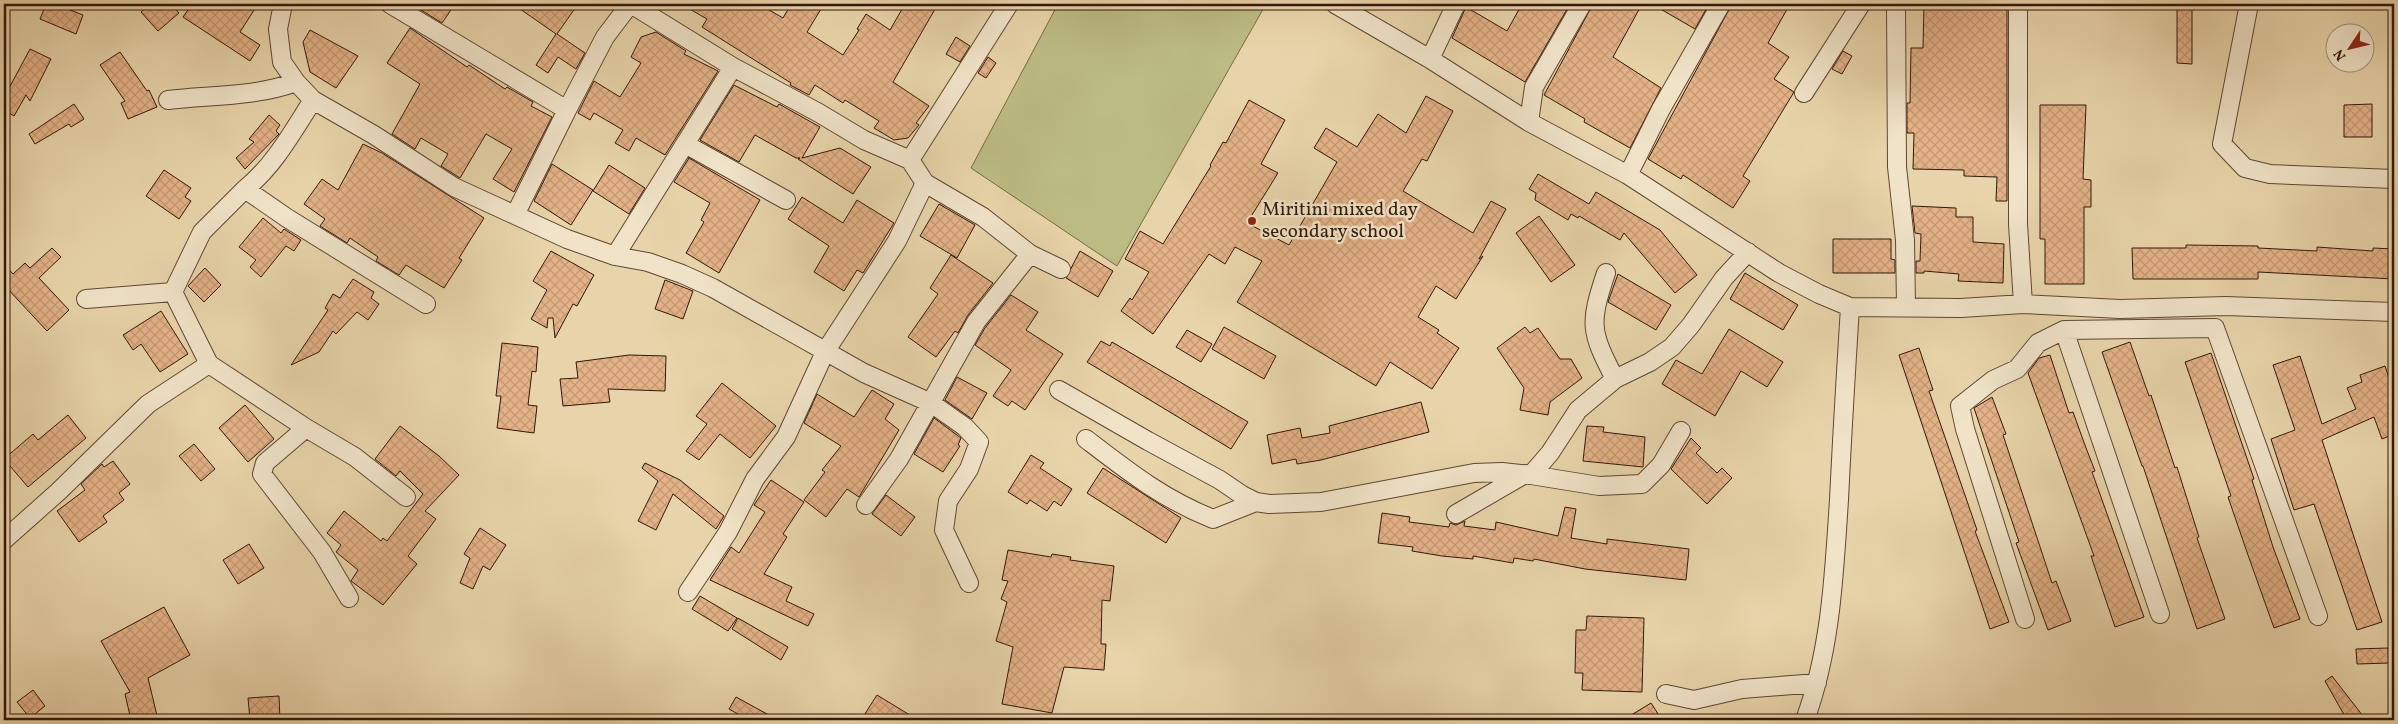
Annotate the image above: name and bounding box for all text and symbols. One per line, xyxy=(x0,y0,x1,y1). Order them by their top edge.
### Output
north arrow xyxy=(2326,22,2376,72)
text: N xyxy=(2330,45,2351,64)
place label: Miritini mixed day secondary school xyxy=(1262,197,1418,245)
marker: Miritini mixed day secondary school xyxy=(1246,215,1258,227)

